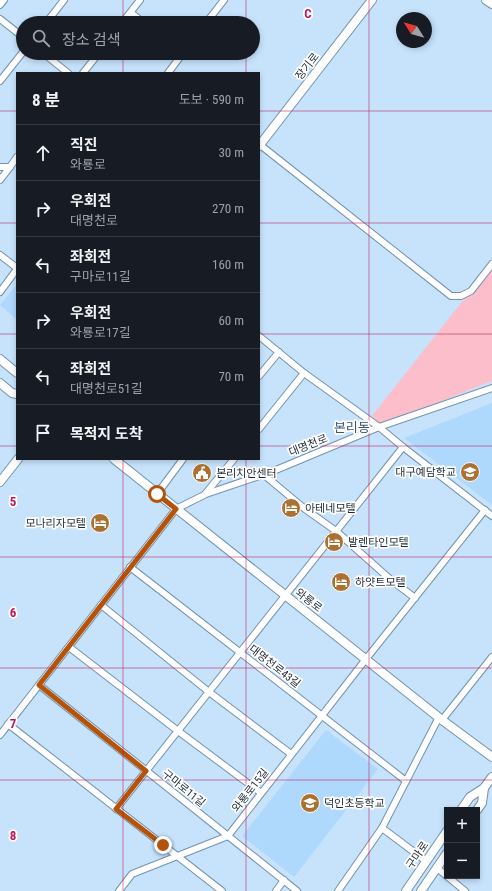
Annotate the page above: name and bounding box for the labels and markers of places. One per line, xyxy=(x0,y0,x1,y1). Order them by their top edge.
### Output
school or university icon: 대구예담학교 xyxy=(459,461,481,483)
public building icon: 본리치안센터 xyxy=(191,462,213,484)
place label: 대구예담학교 xyxy=(395,466,456,479)
place label: 본리치안센터 xyxy=(216,467,277,480)
hotel icon: 아테네모텔 xyxy=(280,497,302,519)
place label: 아테네모텔 xyxy=(305,502,356,515)
hotel icon: 모나리자모텔 xyxy=(89,512,111,534)
place label: 모나리자모텔 xyxy=(25,517,86,530)
hotel icon: 발렌타인모텔 xyxy=(323,531,345,553)
place label: 발렌타인모텔 xyxy=(348,536,409,549)
hotel icon: 하얏트모텔 xyxy=(330,571,352,593)
place label: 하얏트모텔 xyxy=(355,576,406,589)
school or university icon: 덕인초등학교 xyxy=(299,792,321,814)
place label: 덕인초등학교 xyxy=(324,797,385,810)

